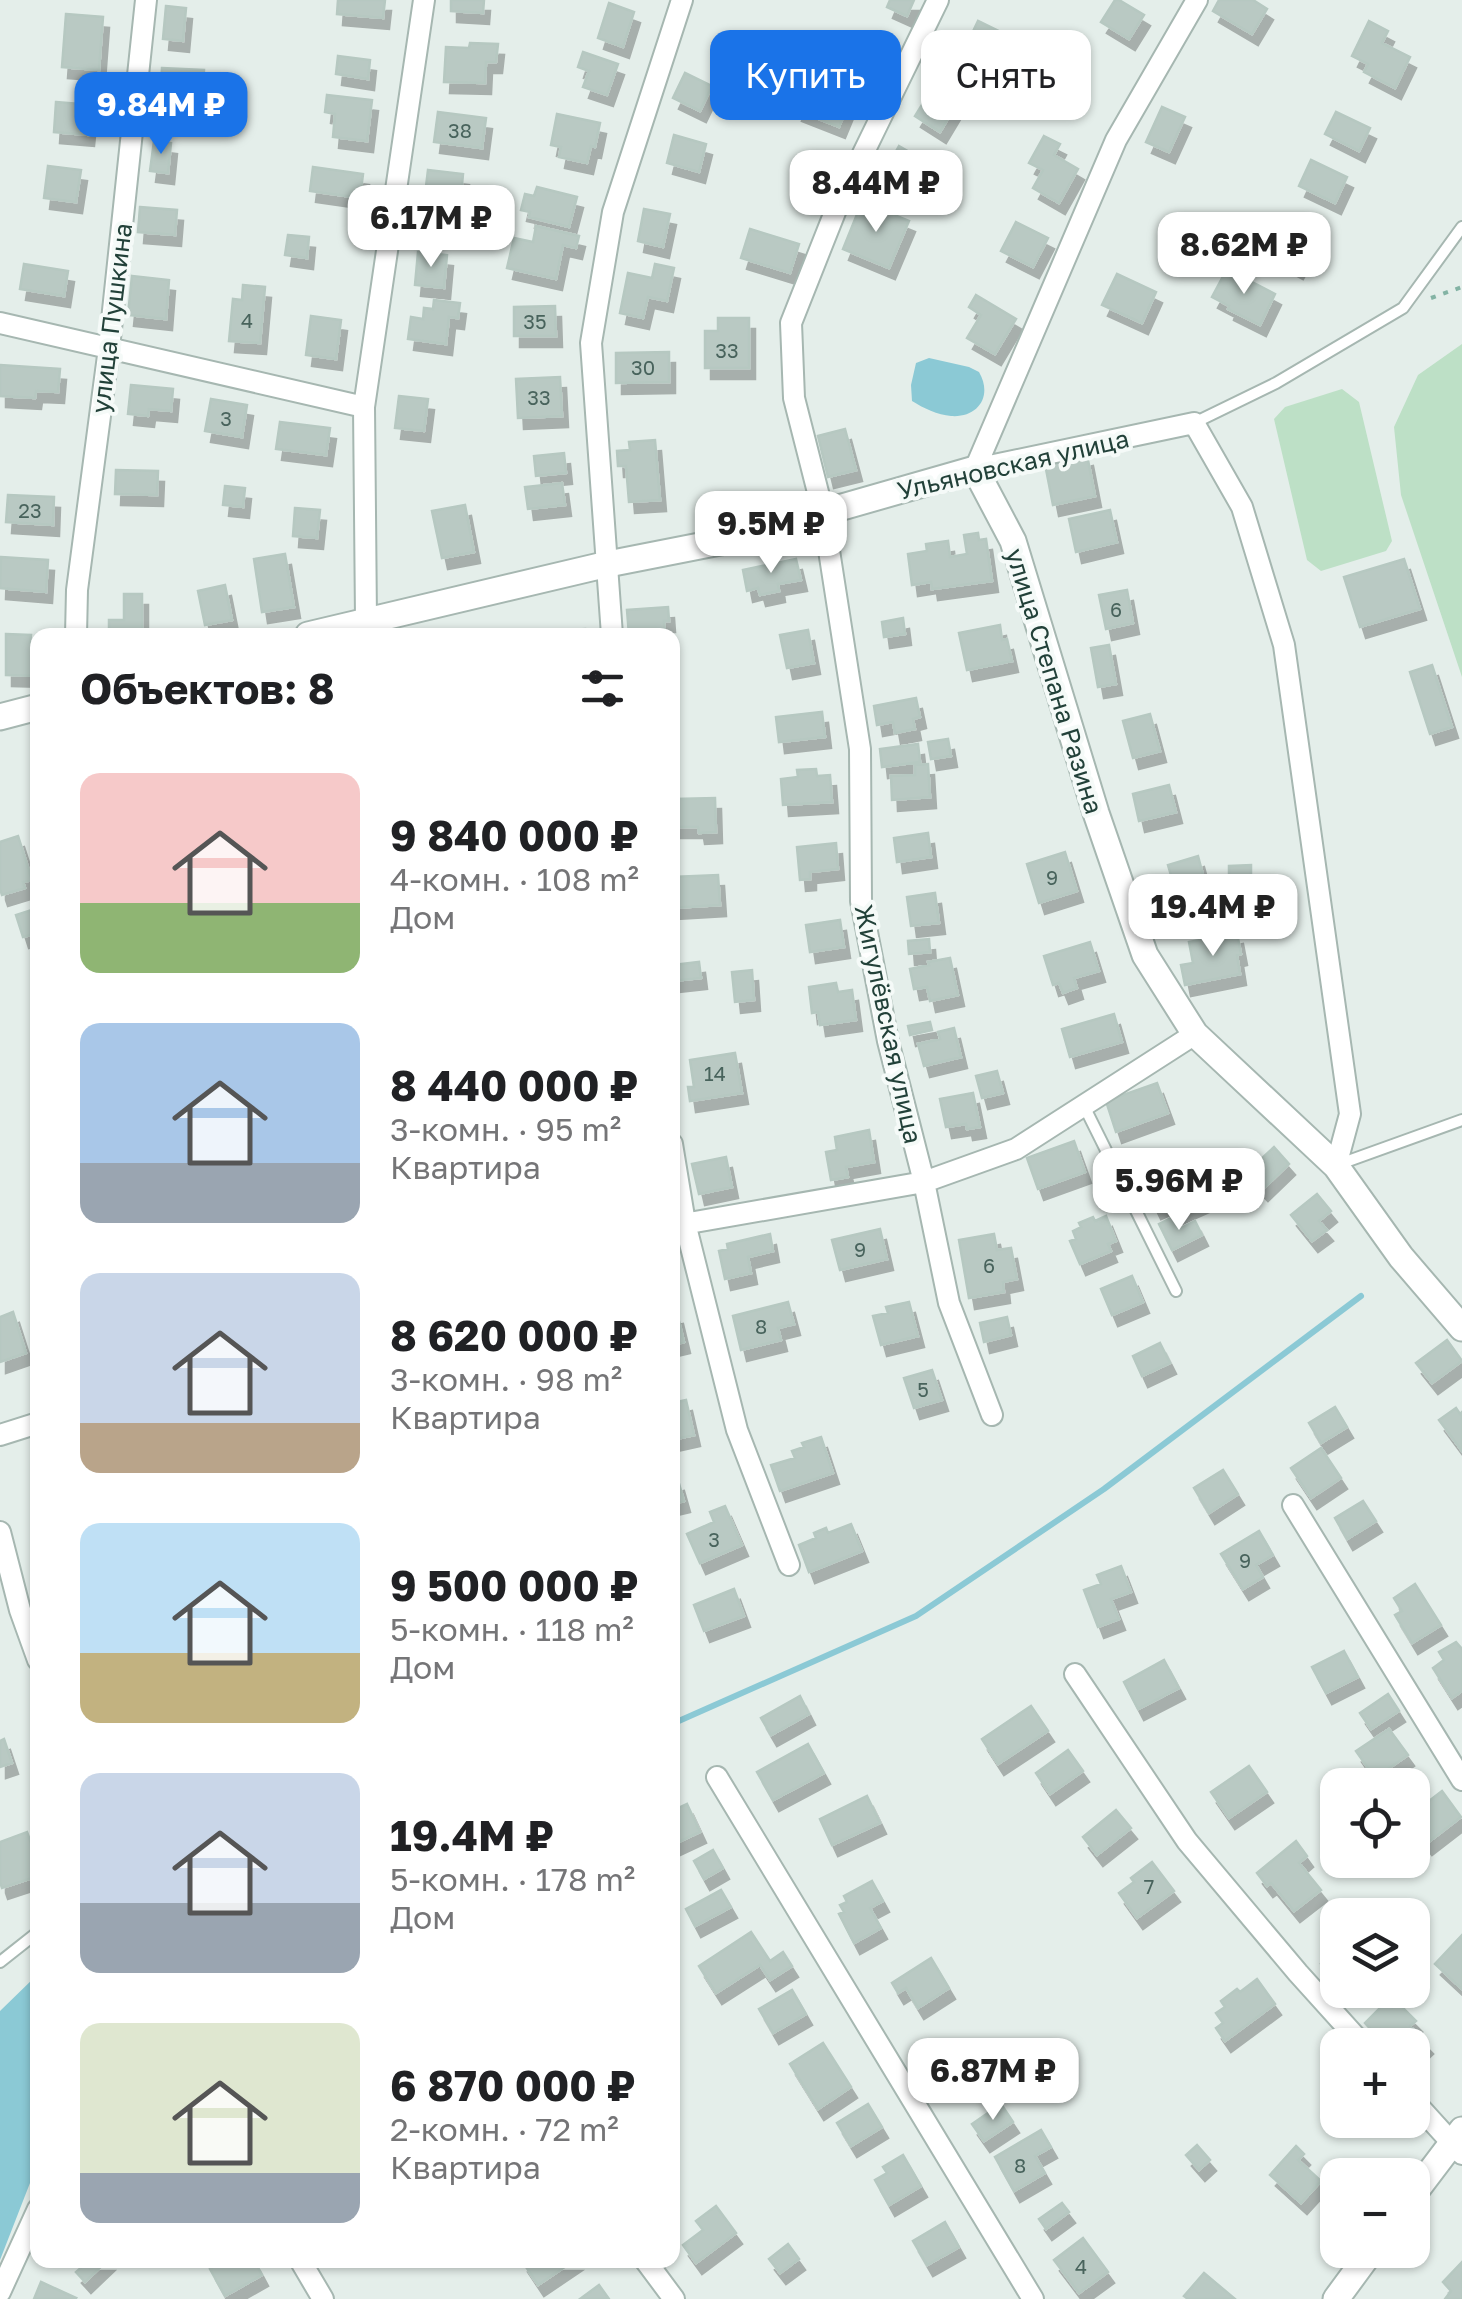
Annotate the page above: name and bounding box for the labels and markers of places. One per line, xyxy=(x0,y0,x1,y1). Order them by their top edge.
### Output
pin: 9.84M ₽ xyxy=(69,72,253,157)
pin: 8.44M ₽ xyxy=(784,150,968,235)
pin: 6.17M ₽ xyxy=(339,185,523,270)
pin: 8.62M ₽ xyxy=(1152,212,1336,297)
pin: 9.5M ₽ xyxy=(690,491,852,576)
pin: 19.4M ₽ xyxy=(1121,874,1305,959)
pin: 5.96M ₽ xyxy=(1087,1148,1271,1233)
pin: 6.87M ₽ xyxy=(901,2038,1085,2123)

